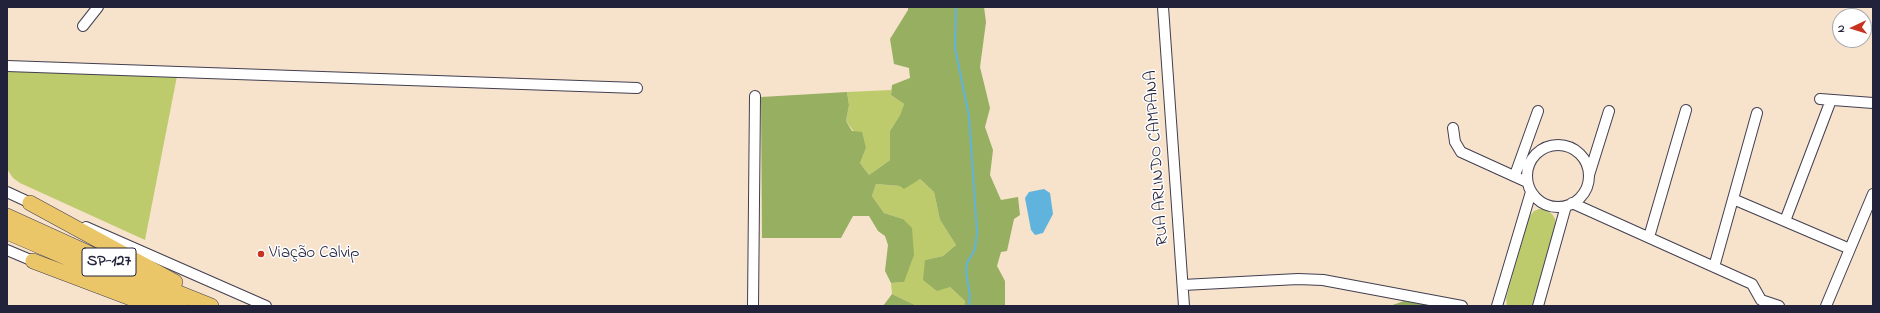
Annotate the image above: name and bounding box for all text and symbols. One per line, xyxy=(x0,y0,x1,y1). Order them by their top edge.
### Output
north arrow xyxy=(1832,8,1872,48)
text: N xyxy=(1833,24,1849,33)
street label: RUA ARLINDO CAMPANA xyxy=(1142,70,1174,246)
place label: Viação Calvip xyxy=(269,244,360,264)
road number: SP-127 xyxy=(82,248,136,276)
marker: Viação Calvip xyxy=(256,249,266,259)

